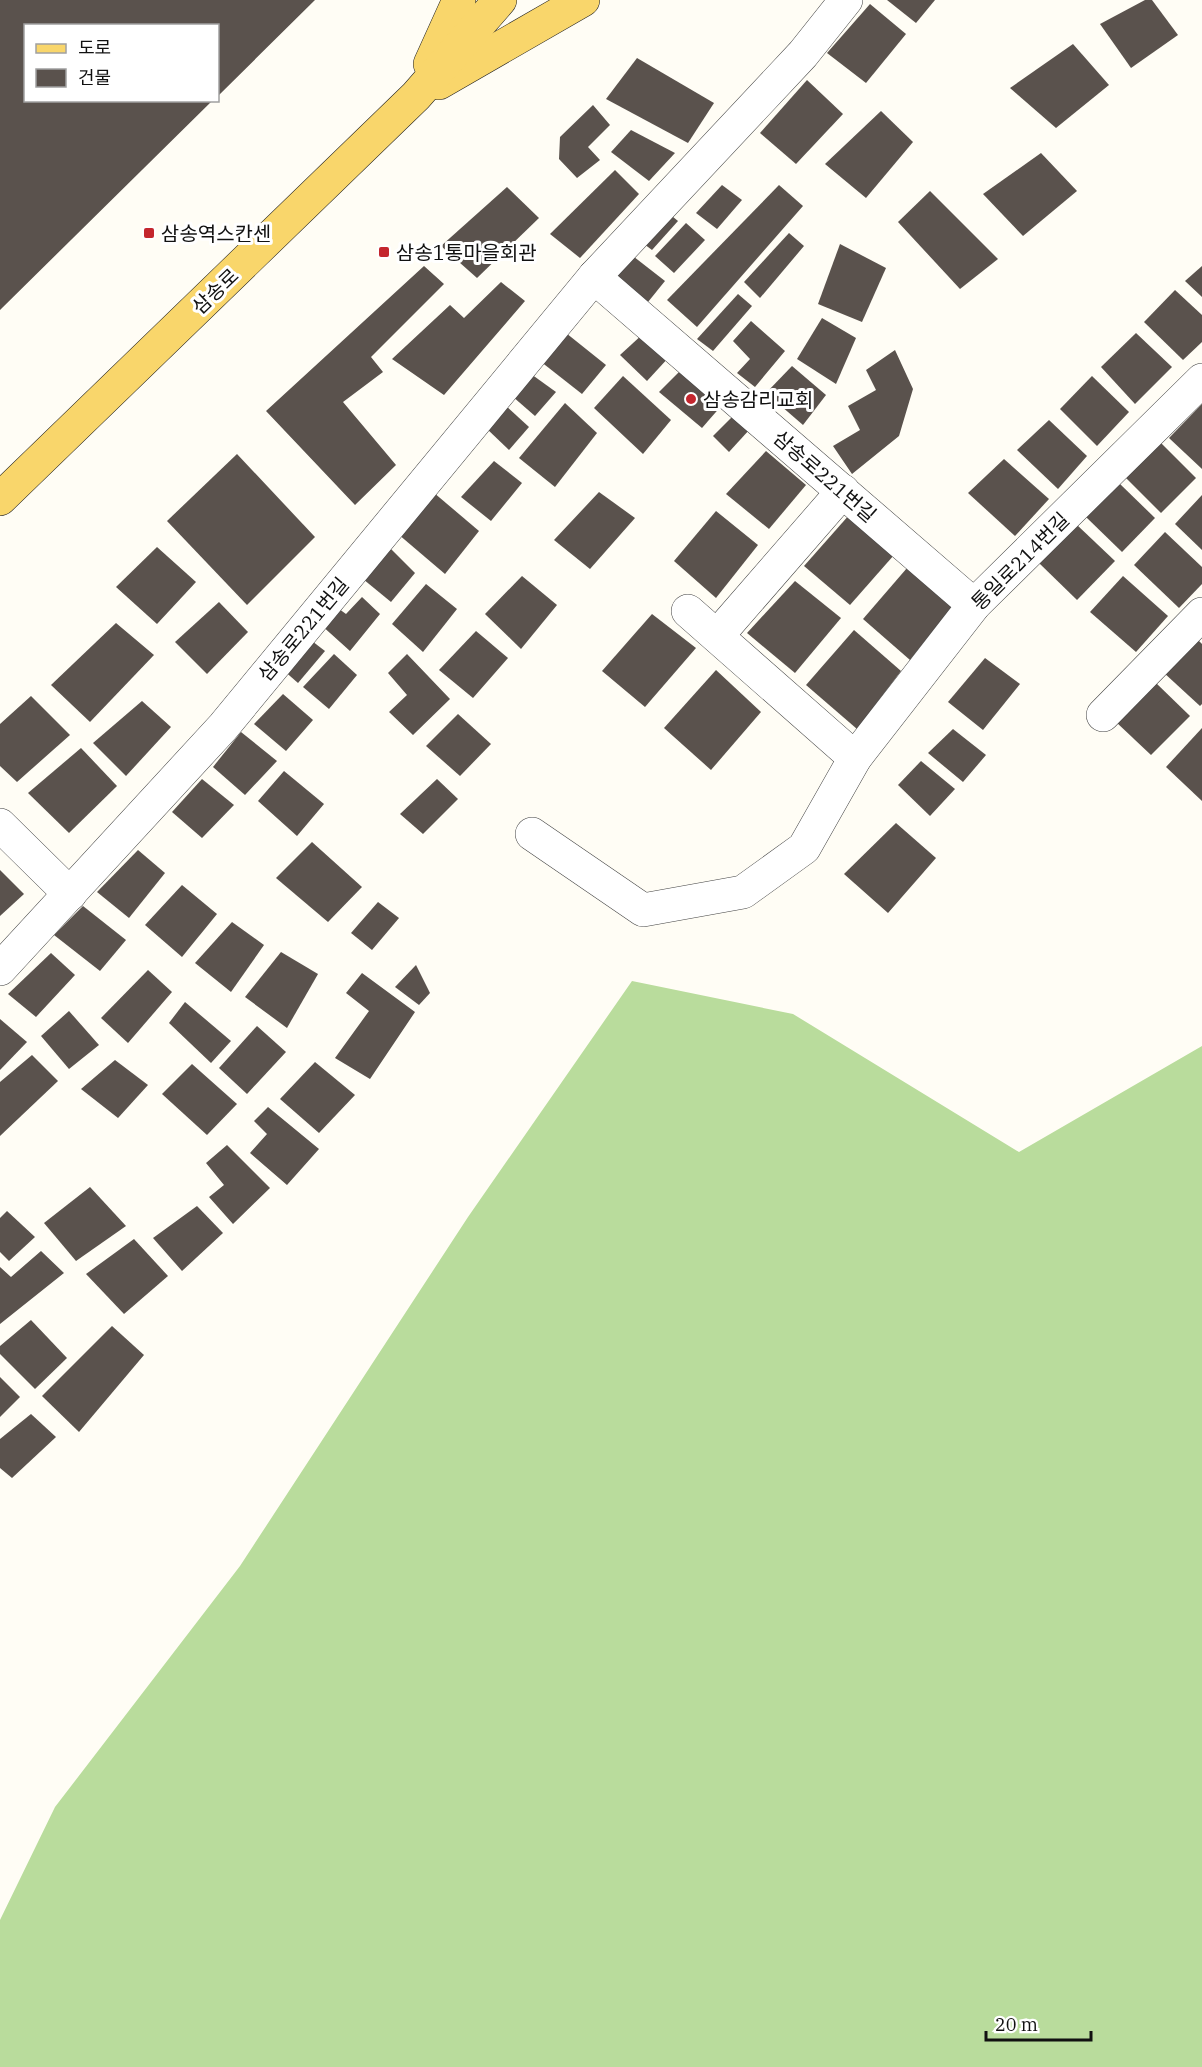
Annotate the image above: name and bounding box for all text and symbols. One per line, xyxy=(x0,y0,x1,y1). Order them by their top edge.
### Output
legend xyxy=(24,24,219,102)
text: 도로 xyxy=(78,36,111,59)
text: 건물 xyxy=(78,66,111,89)
place label: 삼송역스칸센 xyxy=(161,220,271,247)
marker: 삼송역스칸센 xyxy=(142,226,156,240)
place label: 삼송1통마을회관 xyxy=(396,239,537,266)
marker: 삼송1통마을회관 xyxy=(377,245,391,259)
street label: 삼송로 xyxy=(186,262,244,320)
place label: 삼송감리교회 xyxy=(703,386,813,413)
marker: 삼송감리교회 xyxy=(684,392,698,406)
street label: 삼송로221번길 xyxy=(768,424,882,528)
street label: 통일로214번길 xyxy=(965,506,1075,616)
street label: 삼송로221번길 xyxy=(252,571,354,687)
scale bar xyxy=(986,2004,1091,2042)
text: 20 m xyxy=(995,2013,1038,2036)

